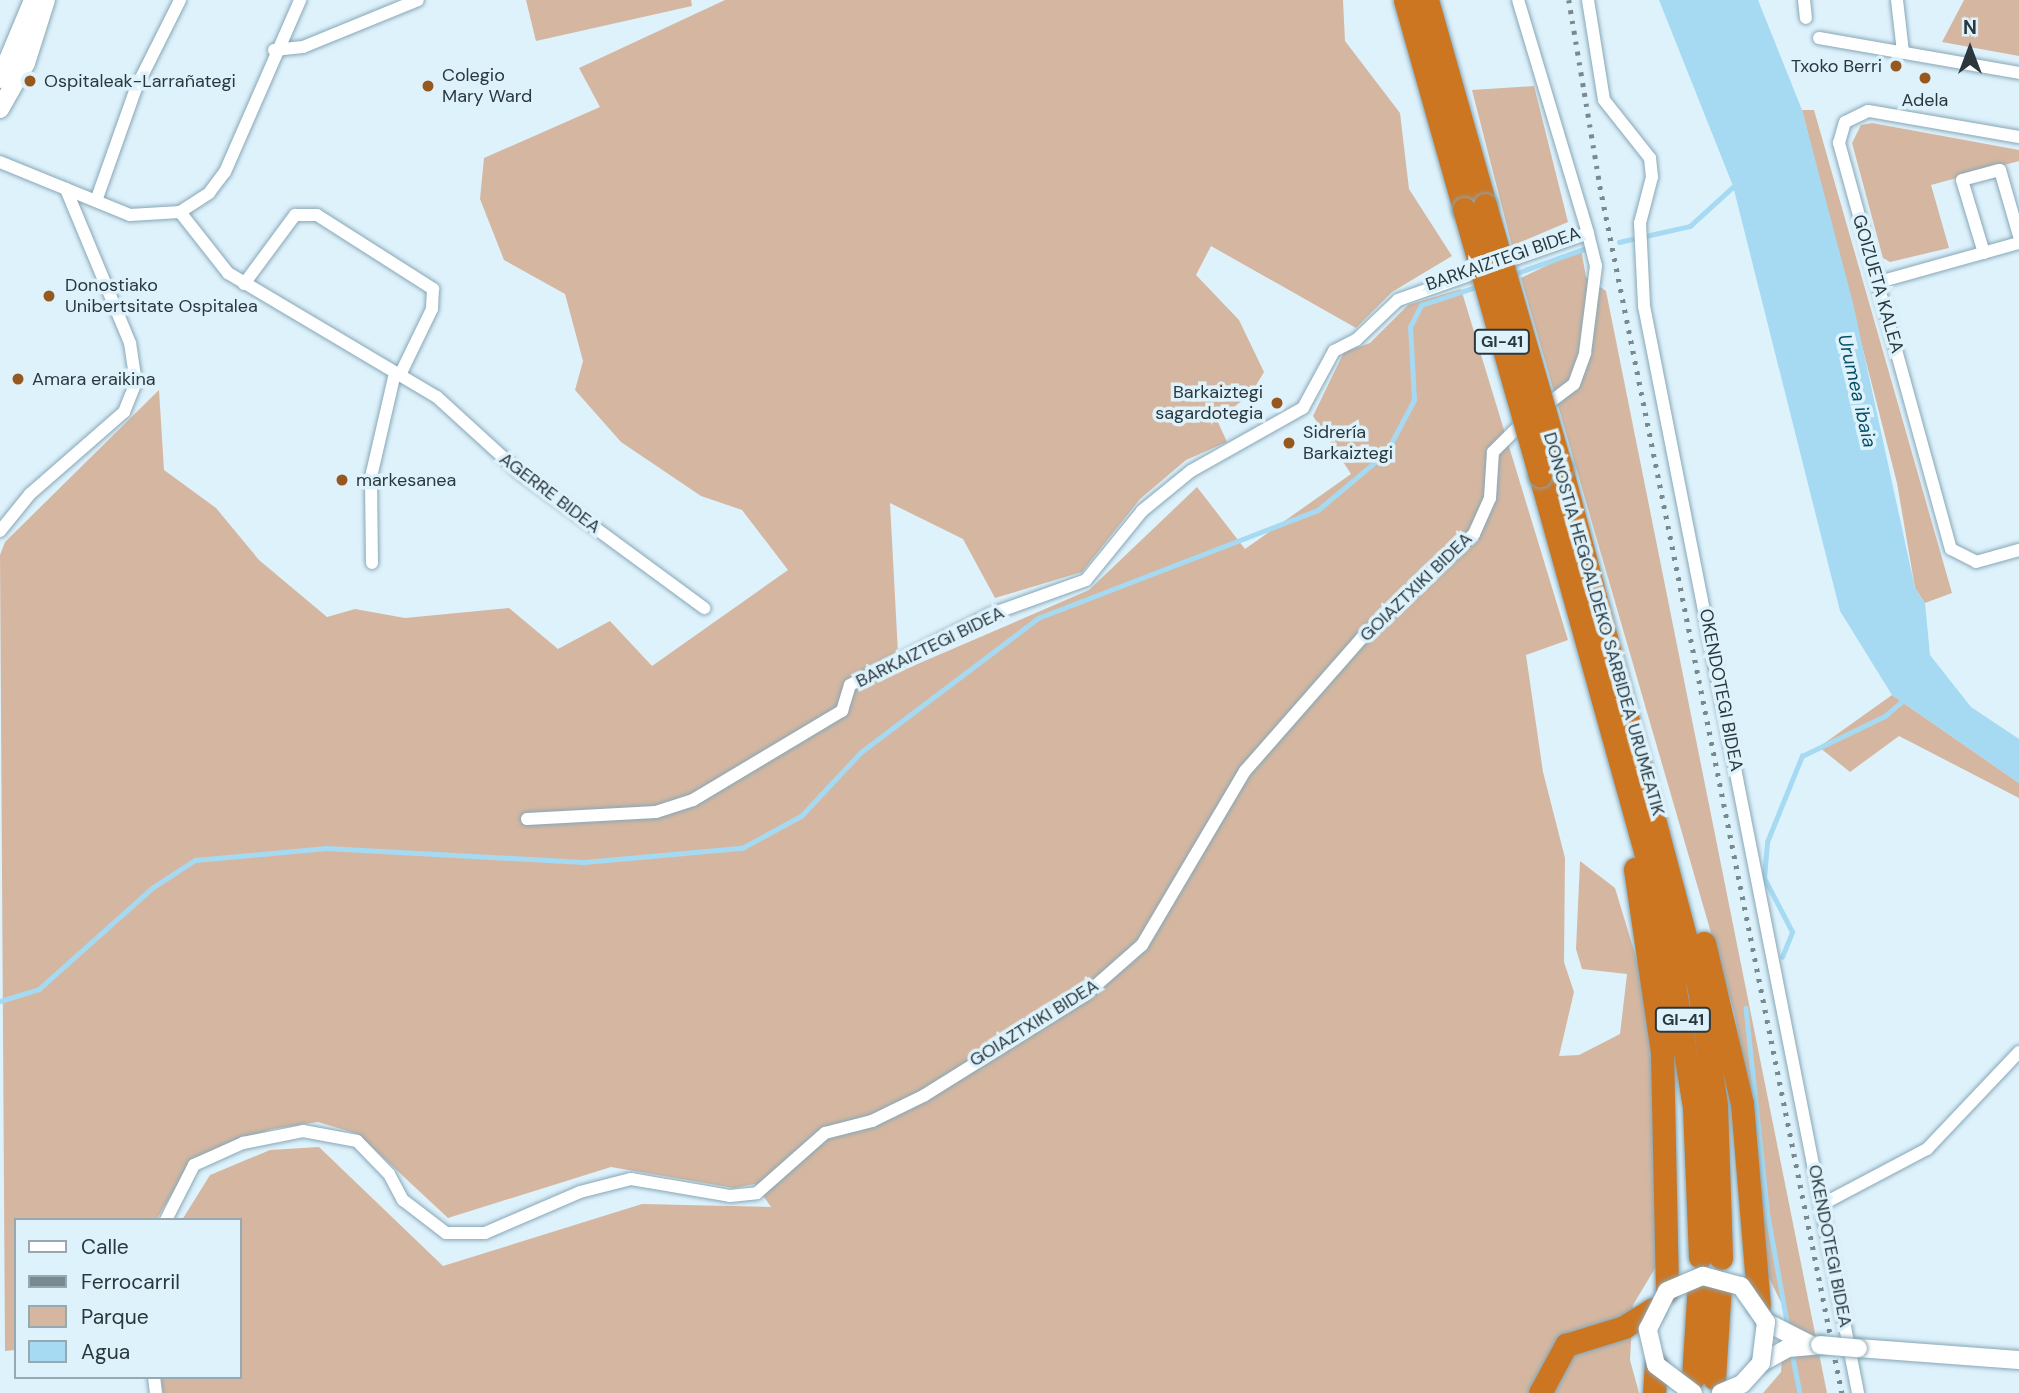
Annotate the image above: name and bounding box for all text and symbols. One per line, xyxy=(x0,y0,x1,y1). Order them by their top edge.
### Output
north arrow xyxy=(1935,14,2005,84)
text: N xyxy=(1963,15,1977,40)
place label: Txoko Berri xyxy=(1791,55,1882,77)
marker: Txoko Berri xyxy=(1888,58,1904,74)
place label: Colegio Mary Ward xyxy=(442,65,532,108)
place label: Ospitaleak-Larrañategi xyxy=(44,70,236,92)
marker: Adela xyxy=(1917,70,1933,86)
marker: Ospitaleak-Larrañategi xyxy=(22,73,38,89)
marker: Colegio Mary Ward xyxy=(420,78,436,94)
place label: Adela xyxy=(1902,89,1948,111)
street label: GOIZUETA KALEA xyxy=(1848,212,1908,356)
street label: BARKAIZTEGI BIDEA xyxy=(1423,222,1583,296)
place label: Donostiako Unibertsitate Ospitalea xyxy=(65,275,258,318)
marker: Donostiako Unibertsitate Ospitalea xyxy=(39,286,59,306)
road number: GI-41 xyxy=(1472,330,1532,354)
water label: Urumea ibaia xyxy=(1833,332,1881,450)
place label: Amara eraikina xyxy=(32,368,156,390)
marker: Amara eraikina xyxy=(10,371,26,387)
place label: Barkaiztegi sagardotegia xyxy=(1155,382,1263,424)
marker: Barkaiztegi sagardotegia xyxy=(1269,395,1285,411)
place label: Sidrería Barkaiztegi xyxy=(1303,422,1393,464)
street label: DONOSTIA HEGOALDEKO SARBIDEA URUMEATIK xyxy=(1539,430,1669,818)
marker: Sidrería Barkaiztegi xyxy=(1281,435,1297,451)
street label: AGERRE BIDEA xyxy=(495,448,605,538)
place label: markesanea xyxy=(356,469,456,491)
marker: markesanea xyxy=(334,472,350,488)
street label: GOIAZTXIKI BIDEA xyxy=(1355,528,1477,646)
street label: BARKAIZTEGI BIDEA xyxy=(852,602,1008,692)
street label: OKENDOTEGI BIDEA xyxy=(1695,607,1747,773)
street label: GOIAZTXIKI BIDEA xyxy=(966,975,1102,1071)
road number: GI-41 xyxy=(1653,1008,1713,1032)
street label: OKENDOTEGI BIDEA xyxy=(1804,1163,1856,1329)
legend xyxy=(14,1218,242,1379)
text: Calle xyxy=(81,1233,129,1261)
text: Ferrocarril xyxy=(81,1268,180,1296)
text: Parque xyxy=(81,1303,149,1331)
text: Agua xyxy=(81,1338,130,1366)

